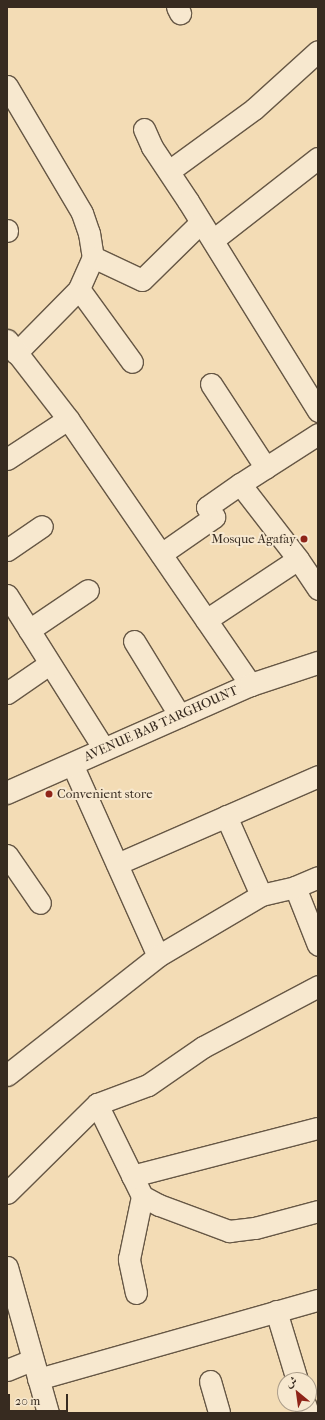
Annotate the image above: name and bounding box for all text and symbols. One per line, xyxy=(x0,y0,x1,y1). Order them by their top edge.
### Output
place label: Mosque Agafay xyxy=(211,531,296,547)
marker: Mosque Agafay xyxy=(299,534,309,544)
street label: AVENUE BAB TARGHOUNT xyxy=(82,683,240,765)
place label: Convenient store xyxy=(57,786,153,802)
marker: Convenient store xyxy=(44,789,54,799)
north arrow xyxy=(277,1372,317,1412)
text: ش xyxy=(283,1374,299,1390)
scale bar xyxy=(10,1386,70,1412)
text: 20 m xyxy=(15,1394,40,1408)

